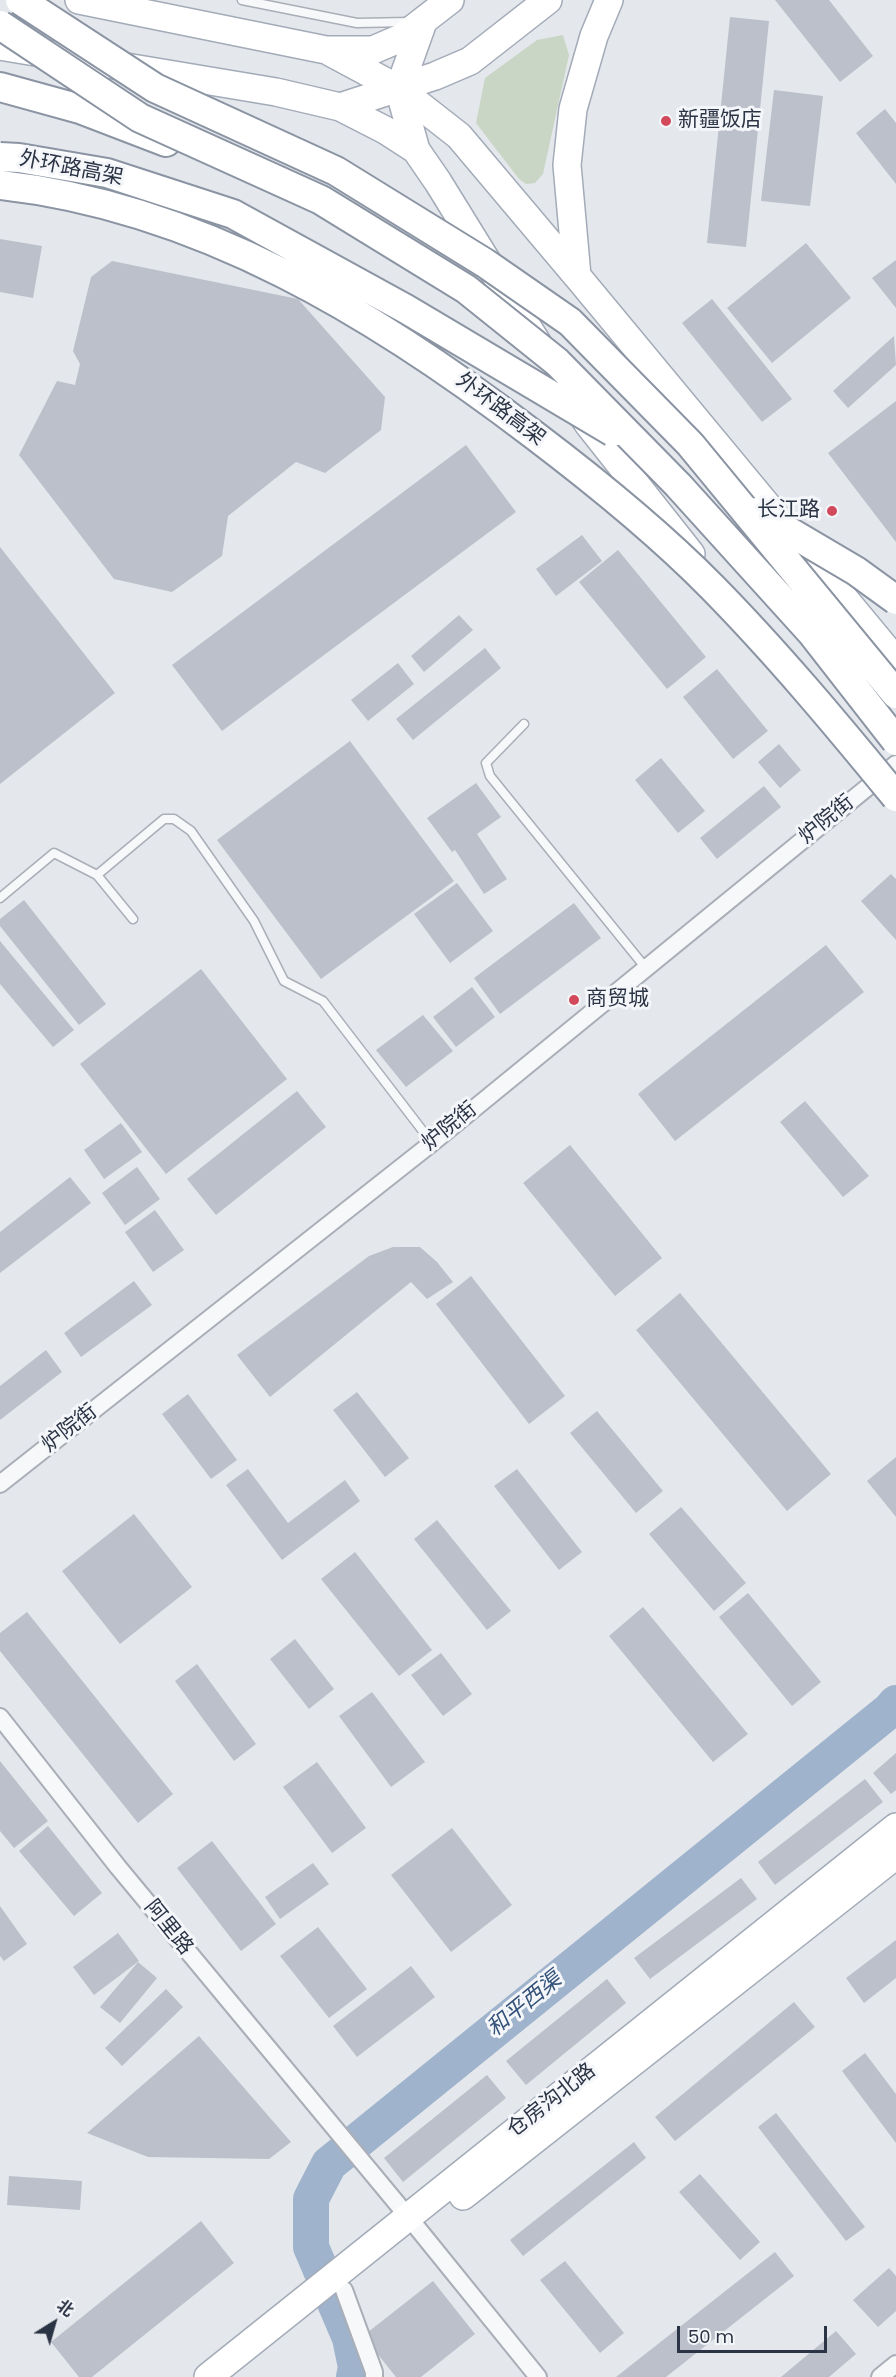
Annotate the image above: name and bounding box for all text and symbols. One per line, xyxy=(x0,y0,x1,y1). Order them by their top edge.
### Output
place label: 新疆饭店 xyxy=(678,108,762,134)
marker: 新疆饭店 xyxy=(659,114,673,128)
street label: 外环路高架 xyxy=(17,147,125,191)
street label: 外环路高架 xyxy=(450,368,550,452)
place label: 长江路 xyxy=(757,498,820,524)
marker: 长江路 xyxy=(825,504,839,518)
street label: 炉院街 xyxy=(795,790,859,850)
place label: 商贸城 xyxy=(586,987,649,1013)
marker: 商贸城 xyxy=(567,993,581,1007)
street label: 炉院街 xyxy=(418,1097,482,1157)
street label: 炉院街 xyxy=(37,1400,103,1458)
street label: 阿里路 xyxy=(138,1896,198,1960)
water label: 和平西渠 xyxy=(482,1967,568,2043)
street label: 仓房沟北路 xyxy=(503,2059,601,2143)
north arrow xyxy=(24,2293,84,2353)
text: 北 xyxy=(52,2294,78,2322)
scale bar xyxy=(680,2314,830,2352)
text: 50 m xyxy=(688,2324,734,2349)

